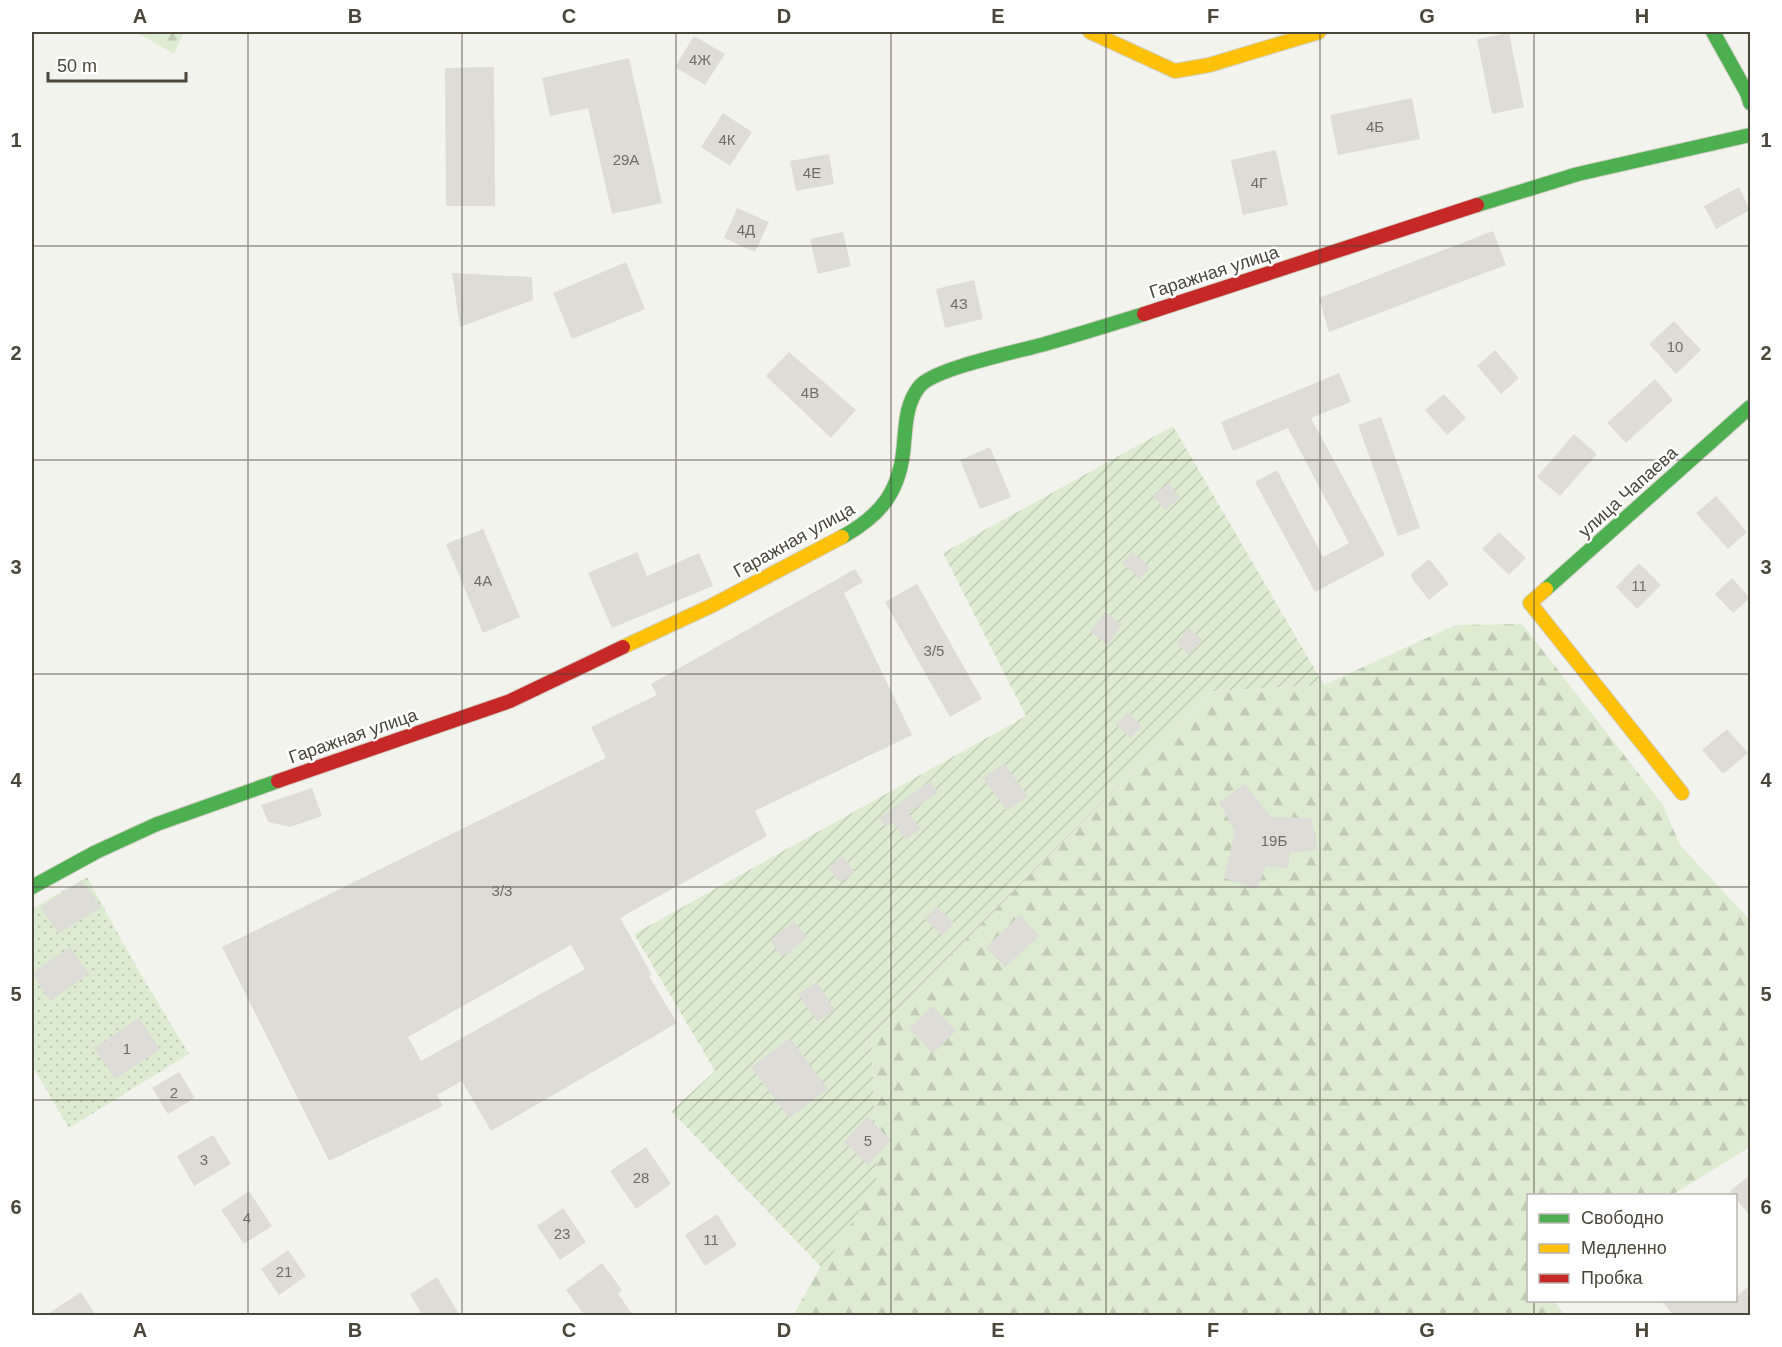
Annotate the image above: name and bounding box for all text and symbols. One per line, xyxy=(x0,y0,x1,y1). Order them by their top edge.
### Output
text: A xyxy=(133,5,147,27)
text: B xyxy=(348,5,362,27)
text: C xyxy=(562,5,576,27)
text: D xyxy=(777,5,791,27)
text: E xyxy=(991,5,1005,27)
text: F xyxy=(1207,5,1219,27)
text: G xyxy=(1419,5,1435,27)
text: H xyxy=(1635,5,1649,27)
scale bar xyxy=(48,45,186,83)
house number: 4Ж xyxy=(689,51,711,68)
text: 50 m xyxy=(57,56,97,76)
house number: 4Б xyxy=(1366,118,1384,135)
text: 1 xyxy=(10,129,22,151)
text: 1 xyxy=(1760,129,1772,151)
house number: 4К xyxy=(718,131,736,148)
house number: 29А xyxy=(613,151,639,168)
house number: 4Е xyxy=(803,164,821,181)
house number: 4Г xyxy=(1251,174,1267,191)
house number: 4Д xyxy=(737,221,755,238)
street label: Гаражная улица xyxy=(1147,241,1282,302)
house number: 4З xyxy=(950,295,968,312)
house number: 10 xyxy=(1667,338,1683,355)
text: 2 xyxy=(10,342,22,364)
text: 2 xyxy=(1760,342,1772,364)
house number: 4В xyxy=(801,384,819,401)
street label: улица Чапаева xyxy=(1575,442,1682,541)
street label: Гаражная улица xyxy=(730,498,859,581)
text: 3 xyxy=(10,556,22,578)
text: 3 xyxy=(1760,556,1772,578)
house number: 4А xyxy=(474,572,492,589)
house number: 11 xyxy=(1631,577,1647,594)
house number: 3/5 xyxy=(924,642,944,659)
street label: Гаражная улица xyxy=(286,704,421,767)
text: 4 xyxy=(10,769,22,791)
text: 4 xyxy=(1760,769,1772,791)
house number: 19Б xyxy=(1261,832,1287,849)
house number: 3/3 xyxy=(492,882,512,899)
text: 5 xyxy=(10,983,22,1005)
text: 5 xyxy=(1760,983,1772,1005)
house number: 1 xyxy=(123,1040,131,1057)
house number: 2 xyxy=(170,1084,178,1101)
house number: 5 xyxy=(864,1132,872,1149)
house number: 3 xyxy=(200,1151,208,1168)
house number: 28 xyxy=(633,1169,649,1186)
legend xyxy=(1527,1194,1737,1302)
text: 6 xyxy=(10,1196,22,1218)
text: 6 xyxy=(1760,1196,1772,1218)
text: Свободно xyxy=(1581,1208,1664,1228)
house number: 4 xyxy=(243,1209,251,1226)
house number: 23 xyxy=(554,1225,570,1242)
house number: 11 xyxy=(703,1231,719,1248)
text: Медленно xyxy=(1581,1238,1667,1258)
house number: 21 xyxy=(276,1263,292,1280)
text: Пробка xyxy=(1581,1268,1644,1288)
text: A xyxy=(133,1319,147,1341)
text: B xyxy=(348,1319,362,1341)
text: C xyxy=(562,1319,576,1341)
text: D xyxy=(777,1319,791,1341)
text: E xyxy=(991,1319,1005,1341)
text: F xyxy=(1207,1319,1219,1341)
text: G xyxy=(1419,1319,1435,1341)
text: H xyxy=(1635,1319,1649,1341)

